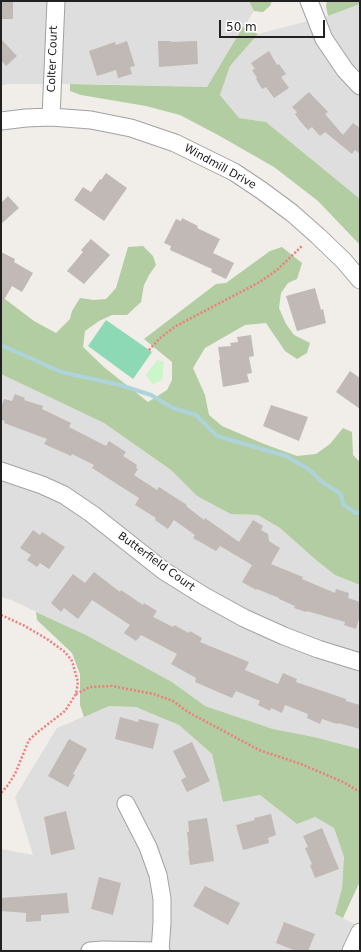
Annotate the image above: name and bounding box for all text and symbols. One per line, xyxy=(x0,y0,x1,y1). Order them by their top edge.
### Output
scale bar xyxy=(221,12,327,38)
text: 50 m xyxy=(226,20,257,34)
street label: Colter Court xyxy=(45,25,61,93)
street label: Windmill Drive xyxy=(182,142,258,192)
street label: Butterfield Court xyxy=(115,530,197,594)

